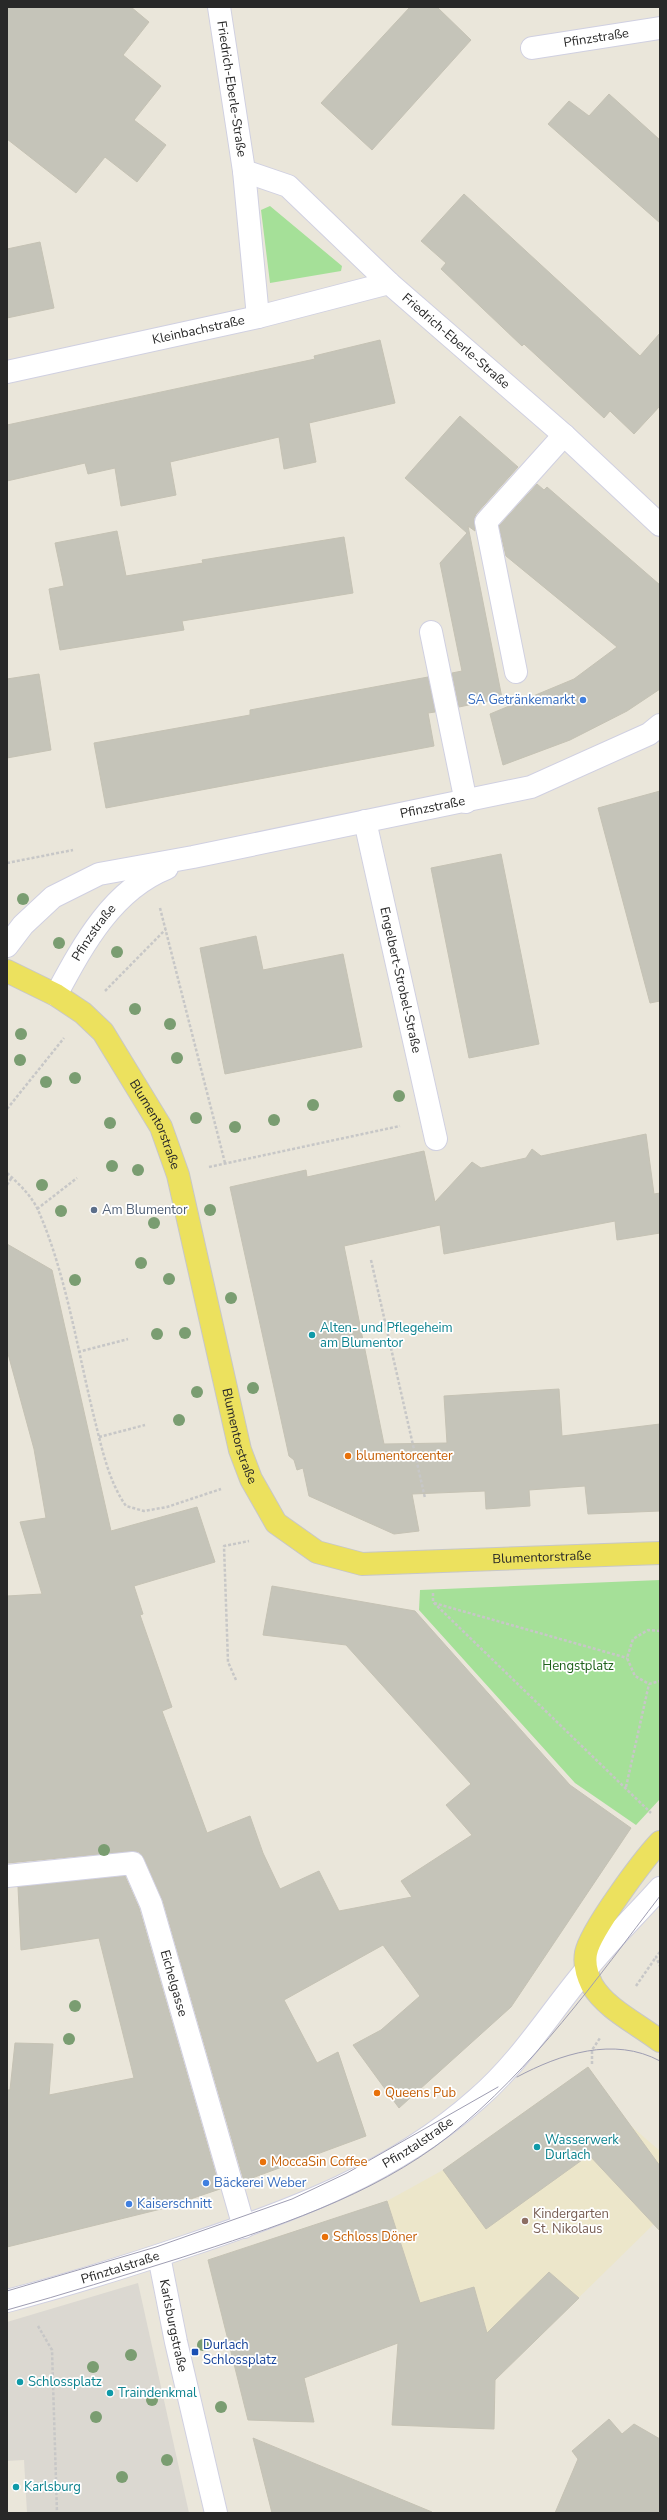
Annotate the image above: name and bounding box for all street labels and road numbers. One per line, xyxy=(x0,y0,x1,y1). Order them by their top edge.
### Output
street label: Friedrich-Eberle-Straße xyxy=(212,20,251,159)
street label: Pfinzstraße xyxy=(562,24,630,52)
street label: Friedrich-Eberle-Straße xyxy=(398,289,514,393)
street label: Kleinbachstraße xyxy=(150,311,247,349)
street label: Pfinzstraße xyxy=(398,792,467,823)
street label: Pfinzstraße xyxy=(68,900,120,965)
street label: Engelbert-Strobel-Straße xyxy=(375,905,426,1055)
street label: Blumentorstraße xyxy=(125,1076,184,1172)
street label: Blumentorstraße xyxy=(217,1386,261,1488)
street label: Blumentorstraße xyxy=(492,1547,592,1568)
street label: Eichelgasse xyxy=(156,1948,192,2019)
street label: Pfinztalstraße xyxy=(379,2113,457,2173)
street label: Pfinztalstraße xyxy=(79,2247,162,2289)
street label: Karlsburgstraße xyxy=(155,2278,192,2374)

